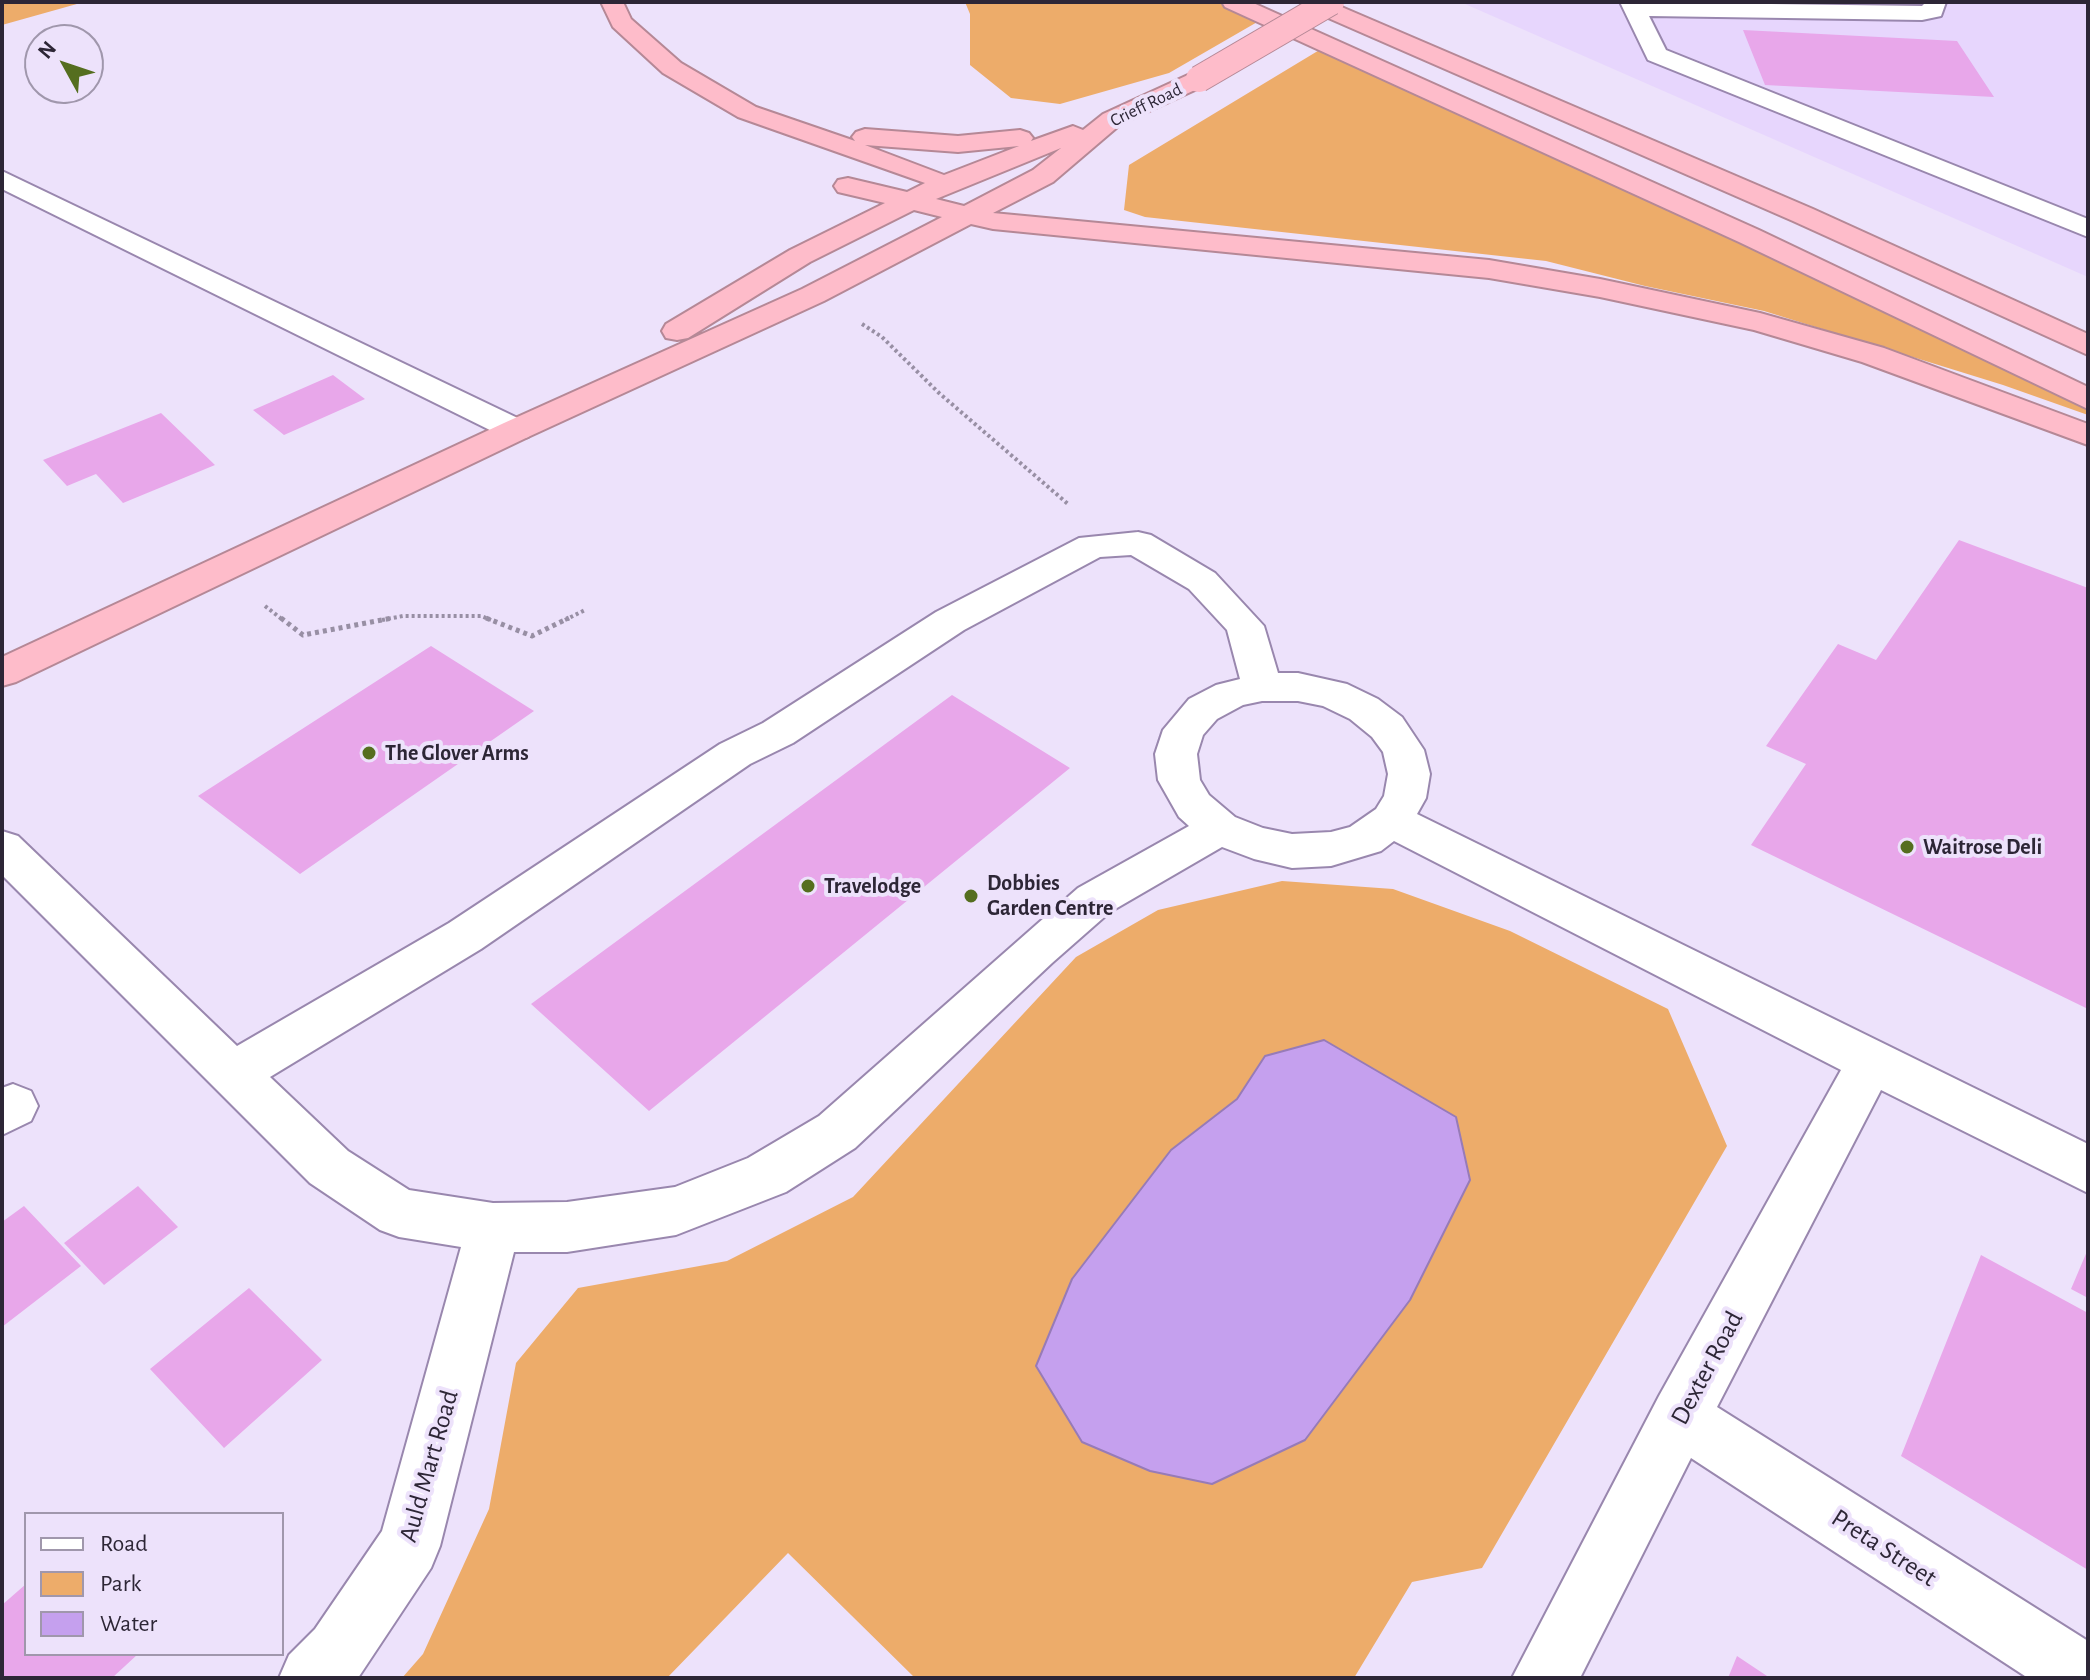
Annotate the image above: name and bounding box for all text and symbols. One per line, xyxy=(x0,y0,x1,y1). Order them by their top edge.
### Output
north arrow xyxy=(24,24,104,104)
text: N xyxy=(34,37,60,63)
street label: Crieff Road xyxy=(1107,78,1185,132)
place label: The Glover Arms xyxy=(385,740,529,766)
marker: The Glover Arms xyxy=(360,744,378,762)
place label: Waitrose Deli xyxy=(1923,834,2042,860)
marker: Waitrose Deli xyxy=(1898,838,1916,856)
place label: Dobbies Garden Centre xyxy=(987,870,1113,922)
place label: Travelodge xyxy=(824,873,921,899)
marker: Travelodge xyxy=(799,877,817,895)
marker: Dobbies Garden Centre xyxy=(962,887,980,905)
street label: Dexter Road xyxy=(1664,1306,1750,1430)
street label: Auld Mart Road xyxy=(392,1386,466,1546)
street label: Preta Street xyxy=(1825,1502,1943,1594)
legend xyxy=(24,1512,284,1656)
text: Road xyxy=(100,1532,148,1556)
text: Park xyxy=(100,1572,141,1596)
text: Water xyxy=(100,1612,157,1636)

